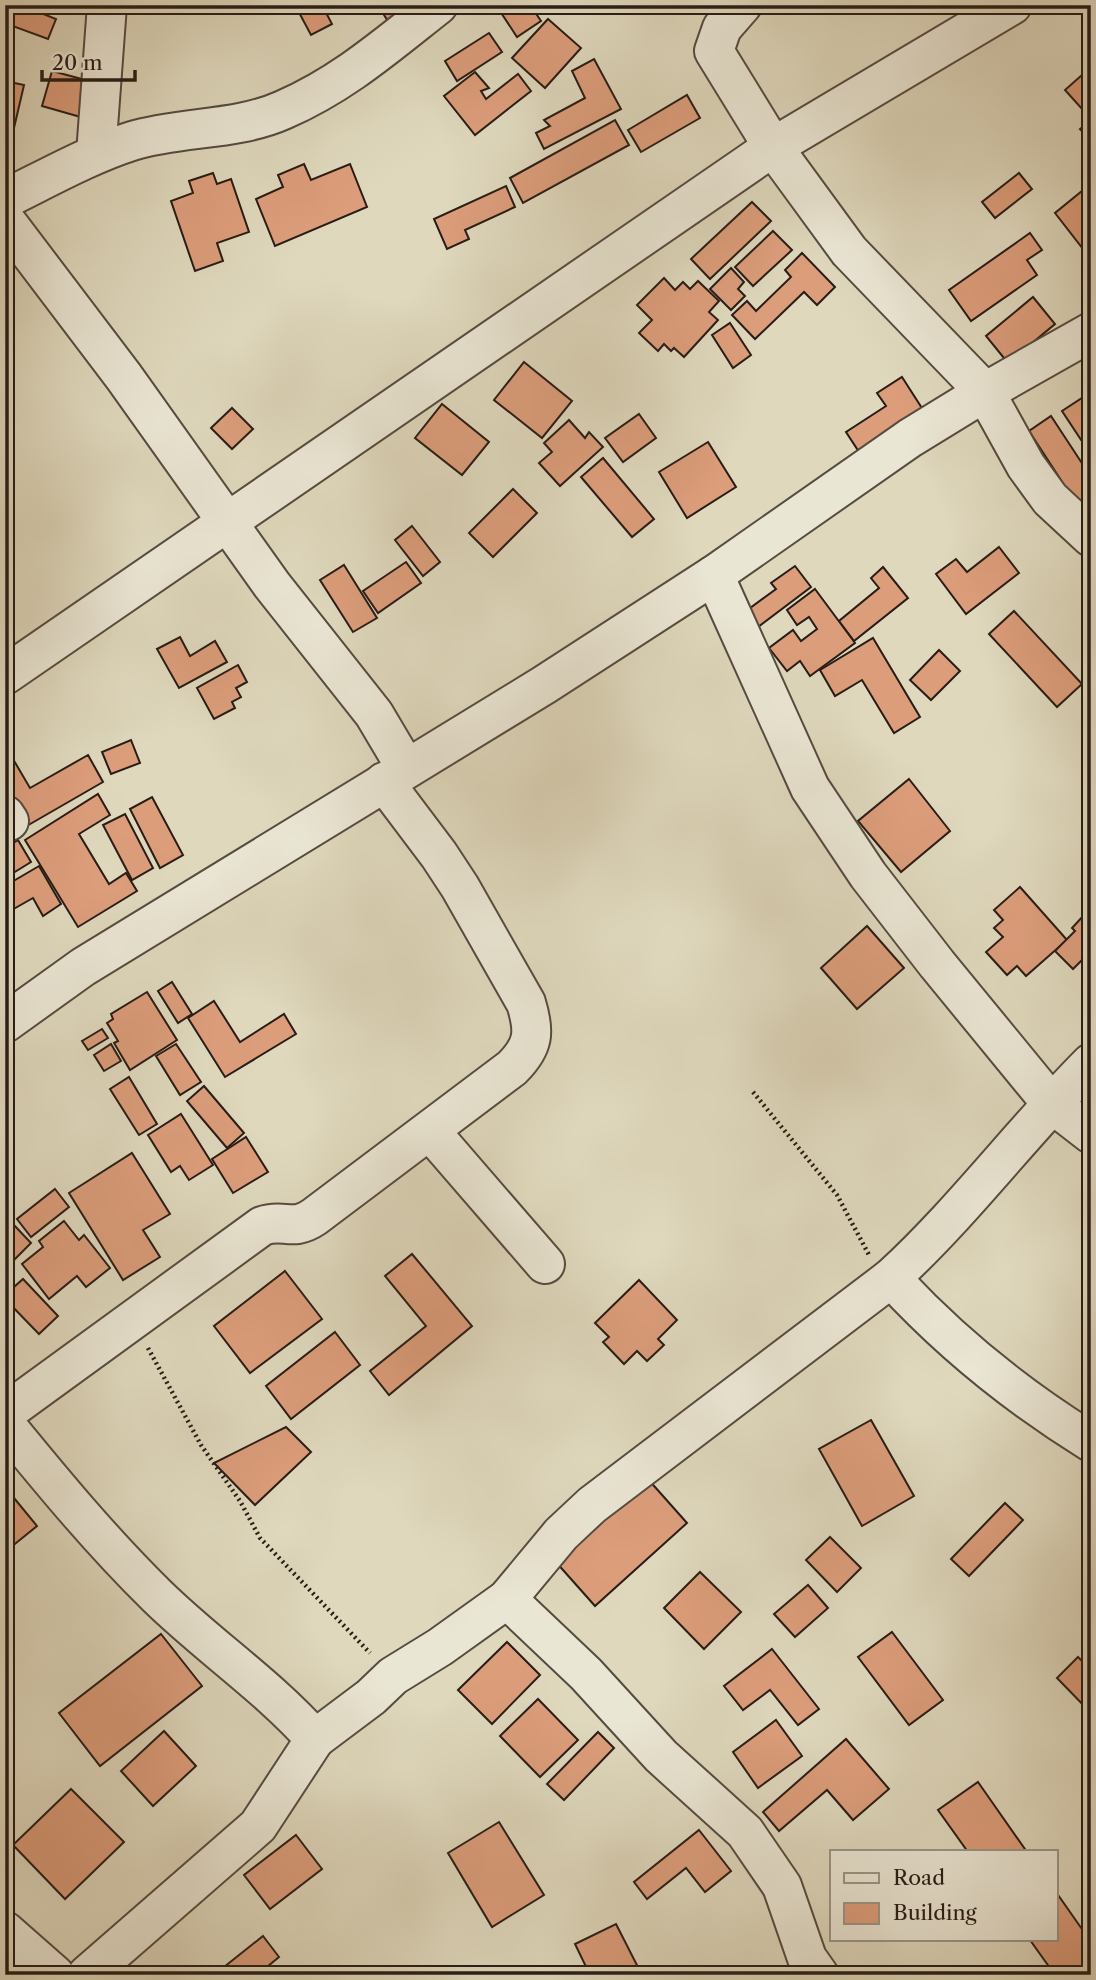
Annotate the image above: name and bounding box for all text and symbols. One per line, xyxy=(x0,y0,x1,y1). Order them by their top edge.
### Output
scale bar xyxy=(42,38,135,82)
text: 20 m xyxy=(52,50,103,75)
legend xyxy=(830,1850,1058,1941)
text: Road xyxy=(893,1865,945,1890)
text: Building xyxy=(893,1900,978,1925)

